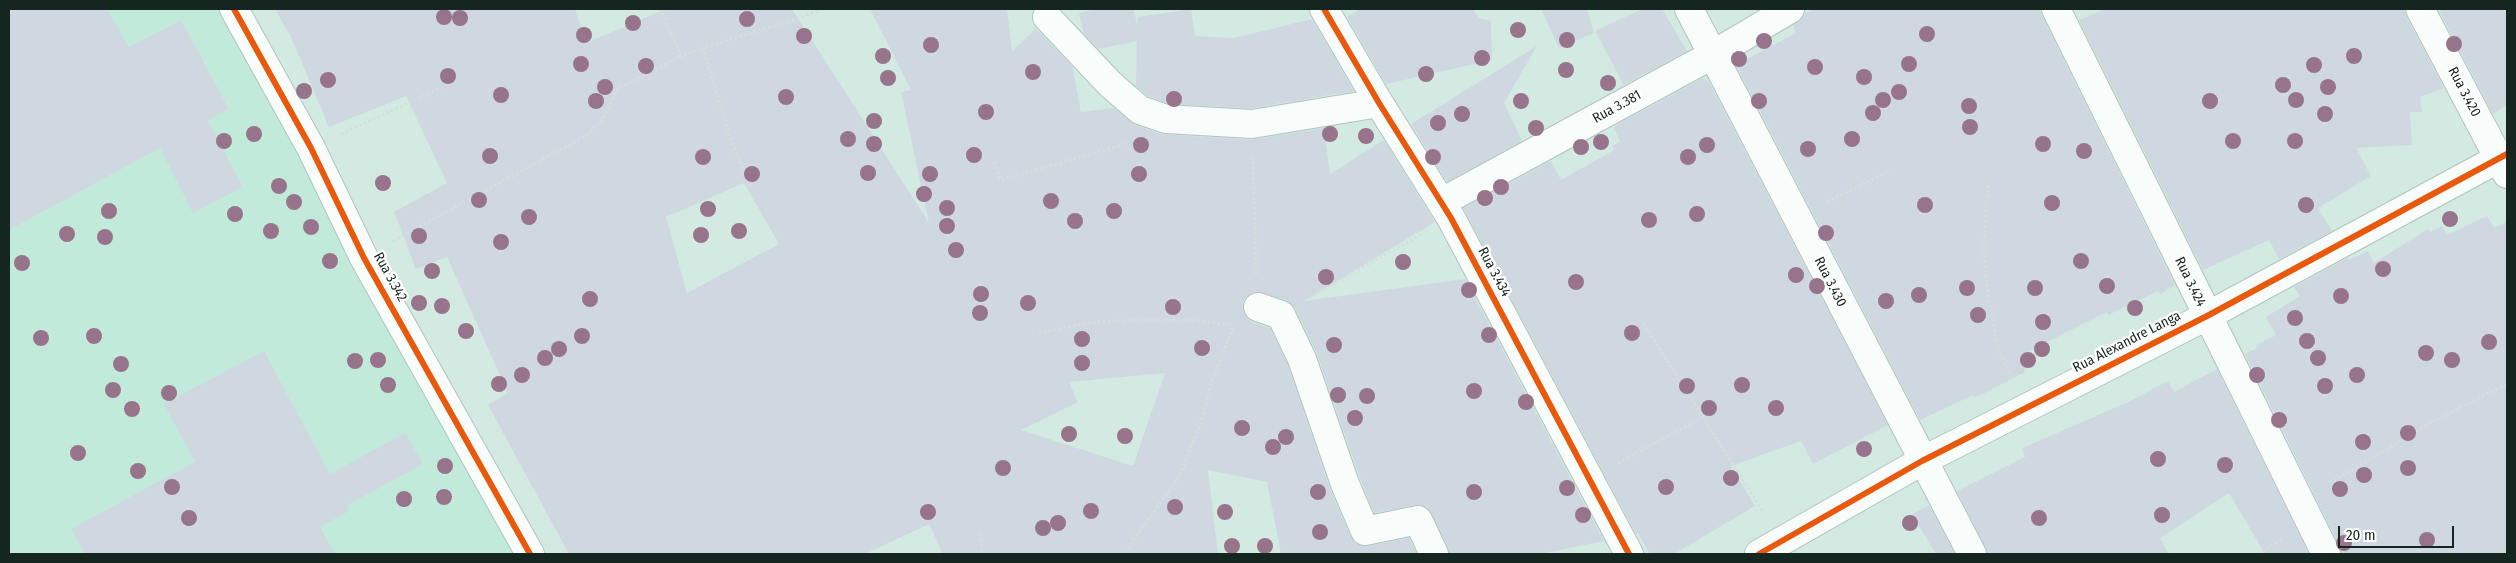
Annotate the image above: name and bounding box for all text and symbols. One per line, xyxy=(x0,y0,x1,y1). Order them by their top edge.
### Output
street label: Rua 3.420 xyxy=(2444,64,2484,120)
street label: Rua 3.381 xyxy=(1590,87,1644,127)
street label: Rua 3.434 xyxy=(1474,244,1514,300)
street label: Rua 3.342 xyxy=(370,250,410,304)
street label: Rua 3.430 xyxy=(1810,254,1850,310)
street label: Rua 3.424 xyxy=(2171,254,2209,310)
street label: Rua Alexandre Langa xyxy=(2070,308,2184,376)
scale bar xyxy=(2341,516,2457,548)
text: 20 m xyxy=(2346,526,2376,544)

